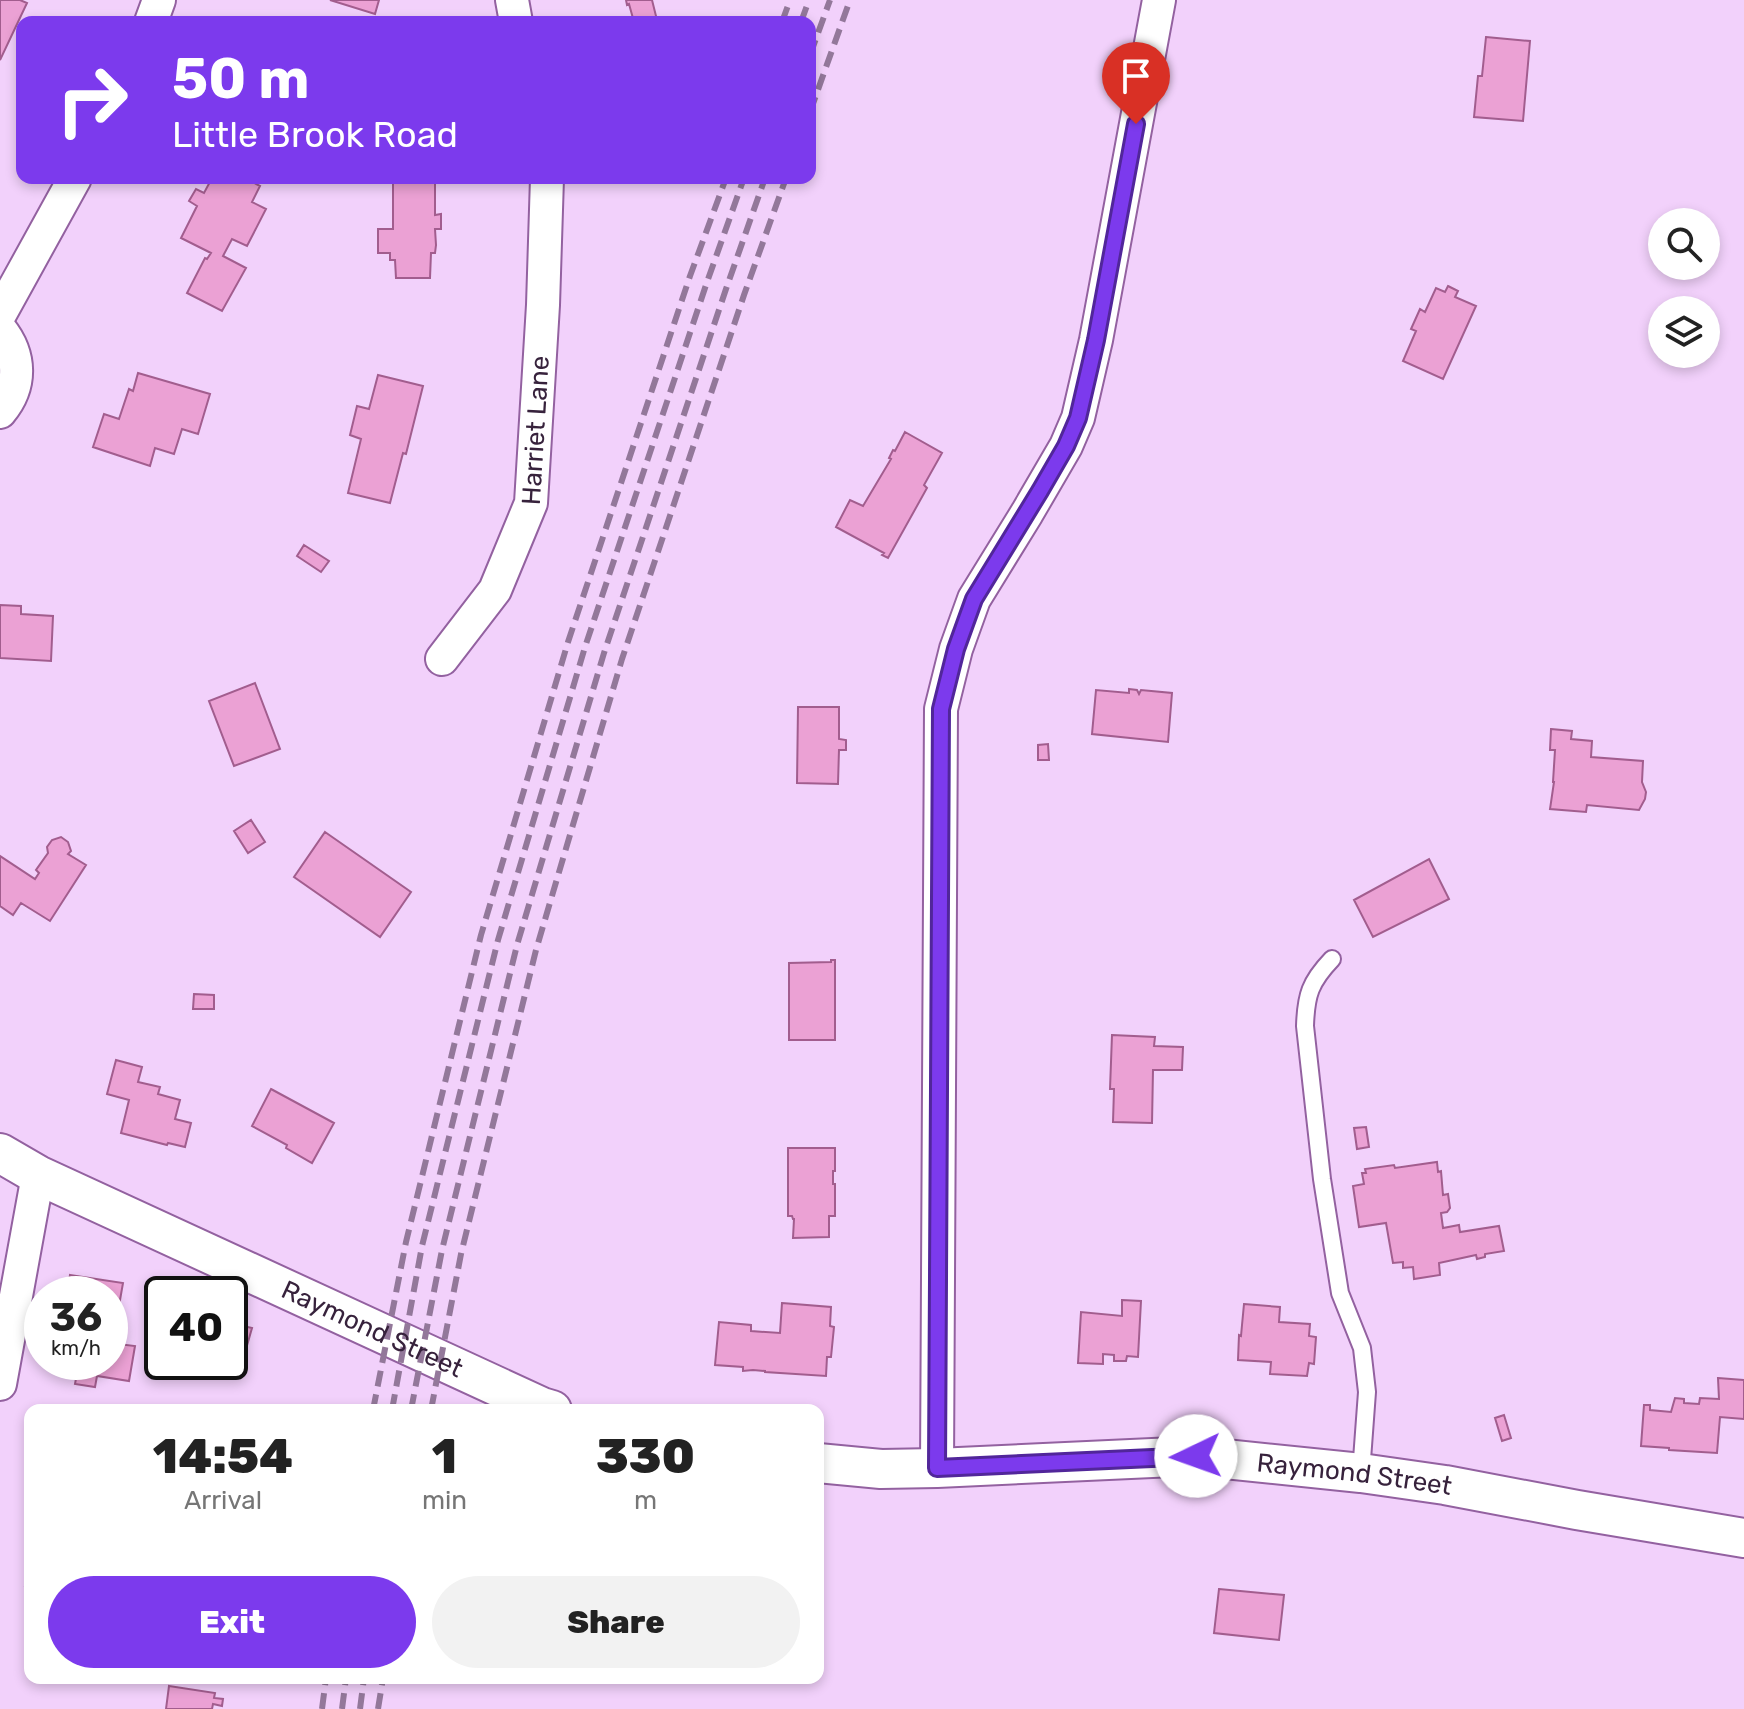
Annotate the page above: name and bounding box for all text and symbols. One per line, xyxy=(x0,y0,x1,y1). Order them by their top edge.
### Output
pin xyxy=(1102,42,1170,124)
text: 50 m xyxy=(172,46,309,112)
icon: right xyxy=(40,48,144,152)
icon: arrive xyxy=(1114,54,1158,98)
text: Little Brook Road xyxy=(172,113,458,156)
map controls xyxy=(1648,208,1720,368)
button: search xyxy=(1648,208,1720,280)
button: layers xyxy=(1648,296,1720,368)
street label: Harriet Lane xyxy=(516,355,556,506)
street label: Raymond Street xyxy=(276,1274,468,1385)
speed limit sign: 40 xyxy=(144,1276,248,1380)
text: 36 xyxy=(50,1294,102,1341)
text: km/h xyxy=(51,1336,101,1360)
position arrow xyxy=(1154,1414,1238,1498)
text: 14:54 xyxy=(153,1428,293,1485)
text: 1 xyxy=(432,1428,457,1485)
text: 330 xyxy=(596,1428,695,1485)
street label: Raymond Street xyxy=(1255,1447,1455,1502)
text: Arrival xyxy=(184,1485,262,1516)
text: min xyxy=(422,1485,467,1516)
text: m xyxy=(634,1485,657,1516)
button: Exit xyxy=(48,1576,416,1668)
button: Share xyxy=(432,1576,800,1668)

